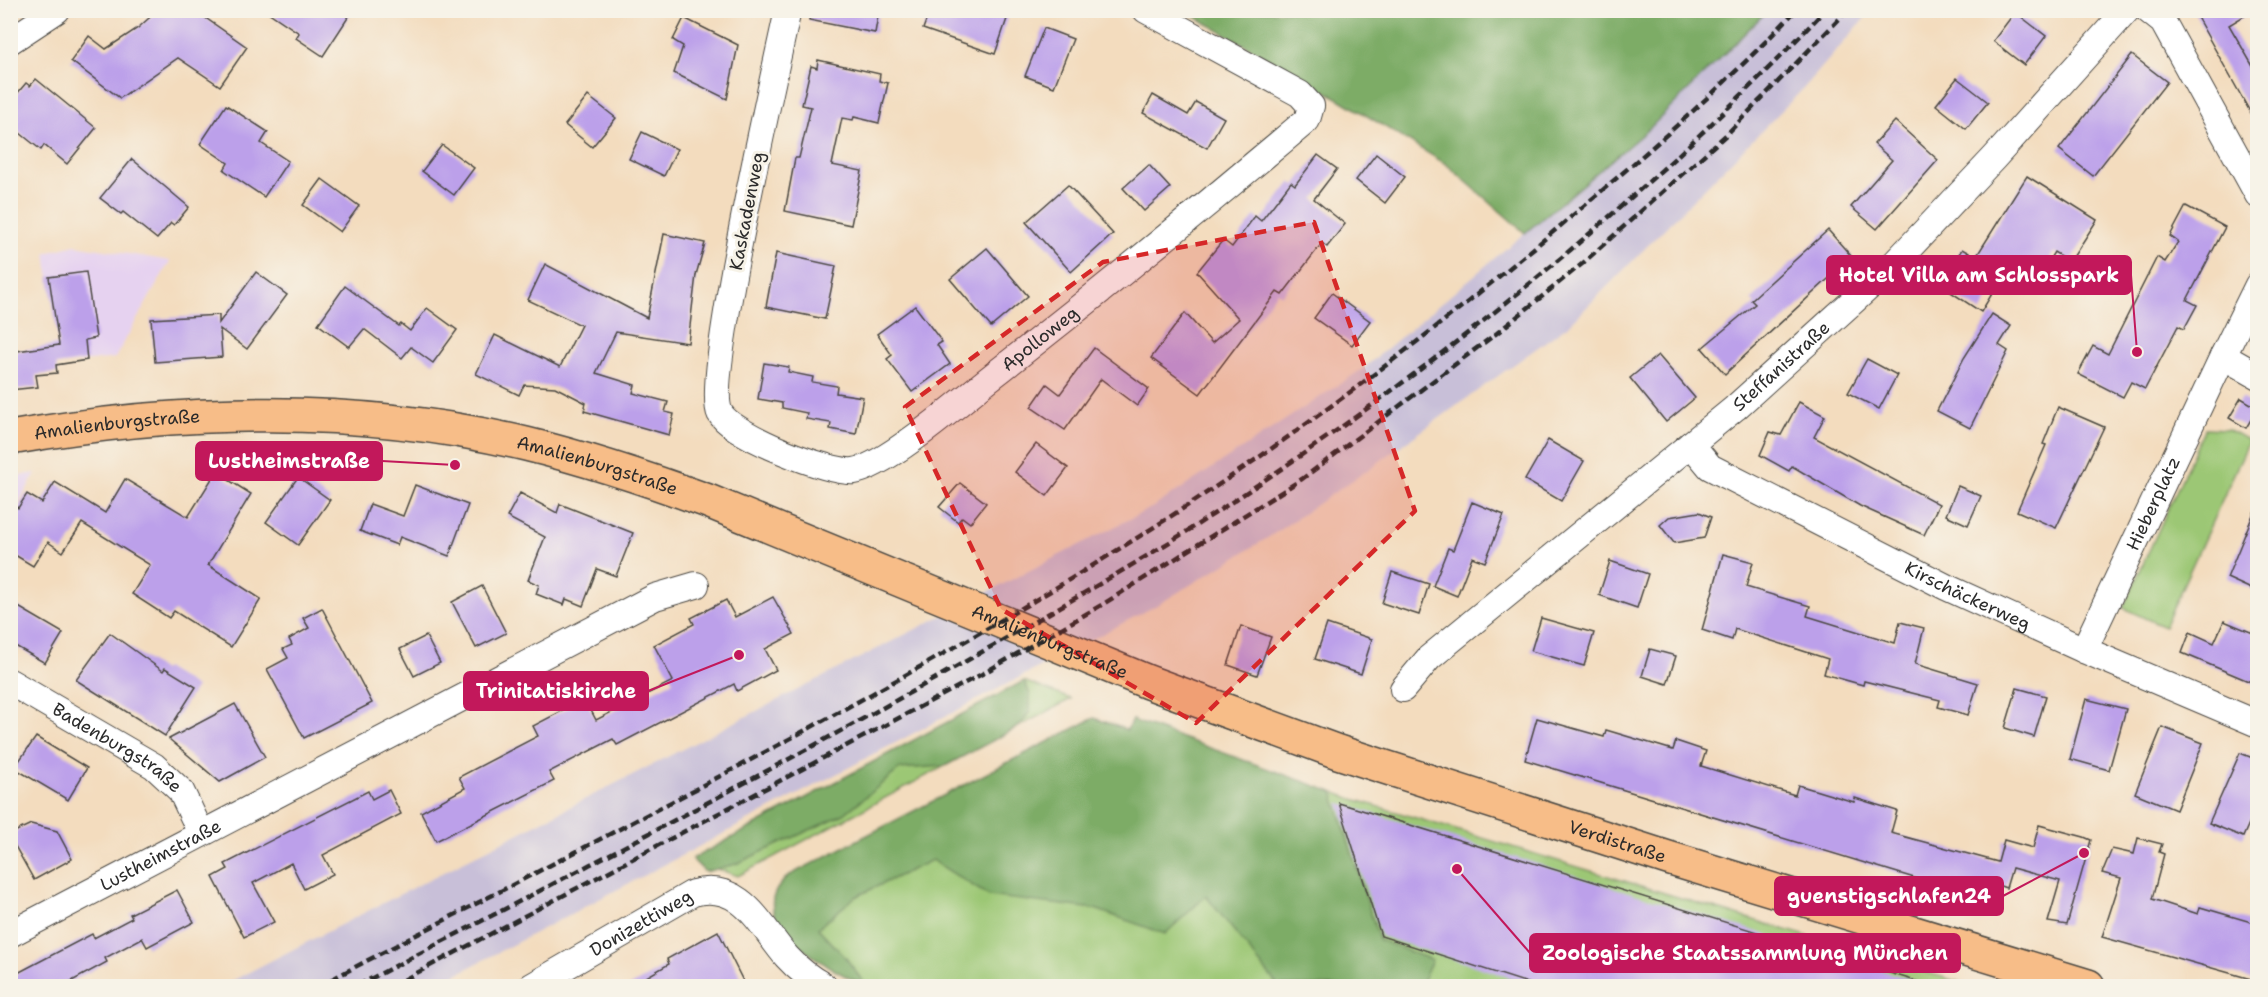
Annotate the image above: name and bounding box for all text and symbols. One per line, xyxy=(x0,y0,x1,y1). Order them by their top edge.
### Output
street label: Kaskadenweg xyxy=(724,150,770,272)
callout: Hotel Villa am Schlosspark xyxy=(1827,256,2131,294)
text: Hotel Villa am Schlosspark xyxy=(1839,262,2119,288)
street label: Apolloweg xyxy=(997,301,1083,377)
street label: Steffanistraße xyxy=(1728,316,1835,416)
street label: Amalienburgstraße xyxy=(32,404,201,446)
street label: Amalienburgstraße xyxy=(514,430,681,501)
callout: Lustheimstraße xyxy=(196,442,382,480)
text: Lustheimstraße xyxy=(208,448,370,474)
street label: Hieberplatz xyxy=(2121,453,2186,555)
street label: Kirschäckerweg xyxy=(1901,556,2034,636)
street label: Amalienburgstraße xyxy=(968,599,1132,684)
callout: Trinitatiskirche xyxy=(464,672,648,710)
text: Trinitatiskirche xyxy=(476,678,636,704)
street label: Badenburgstraße xyxy=(48,697,187,798)
street label: Lustheimstraße xyxy=(96,814,225,897)
street label: Verdistraße xyxy=(1565,815,1669,869)
callout: guenstigschlafen24 xyxy=(1775,877,2003,915)
text: guenstigschlafen24 xyxy=(1787,883,1991,909)
street label: Donizettiweg xyxy=(585,884,697,962)
callout: Zoologische Staatssammlung München xyxy=(1530,934,1960,972)
text: Zoologische Staatssammlung München xyxy=(1542,940,1948,966)

